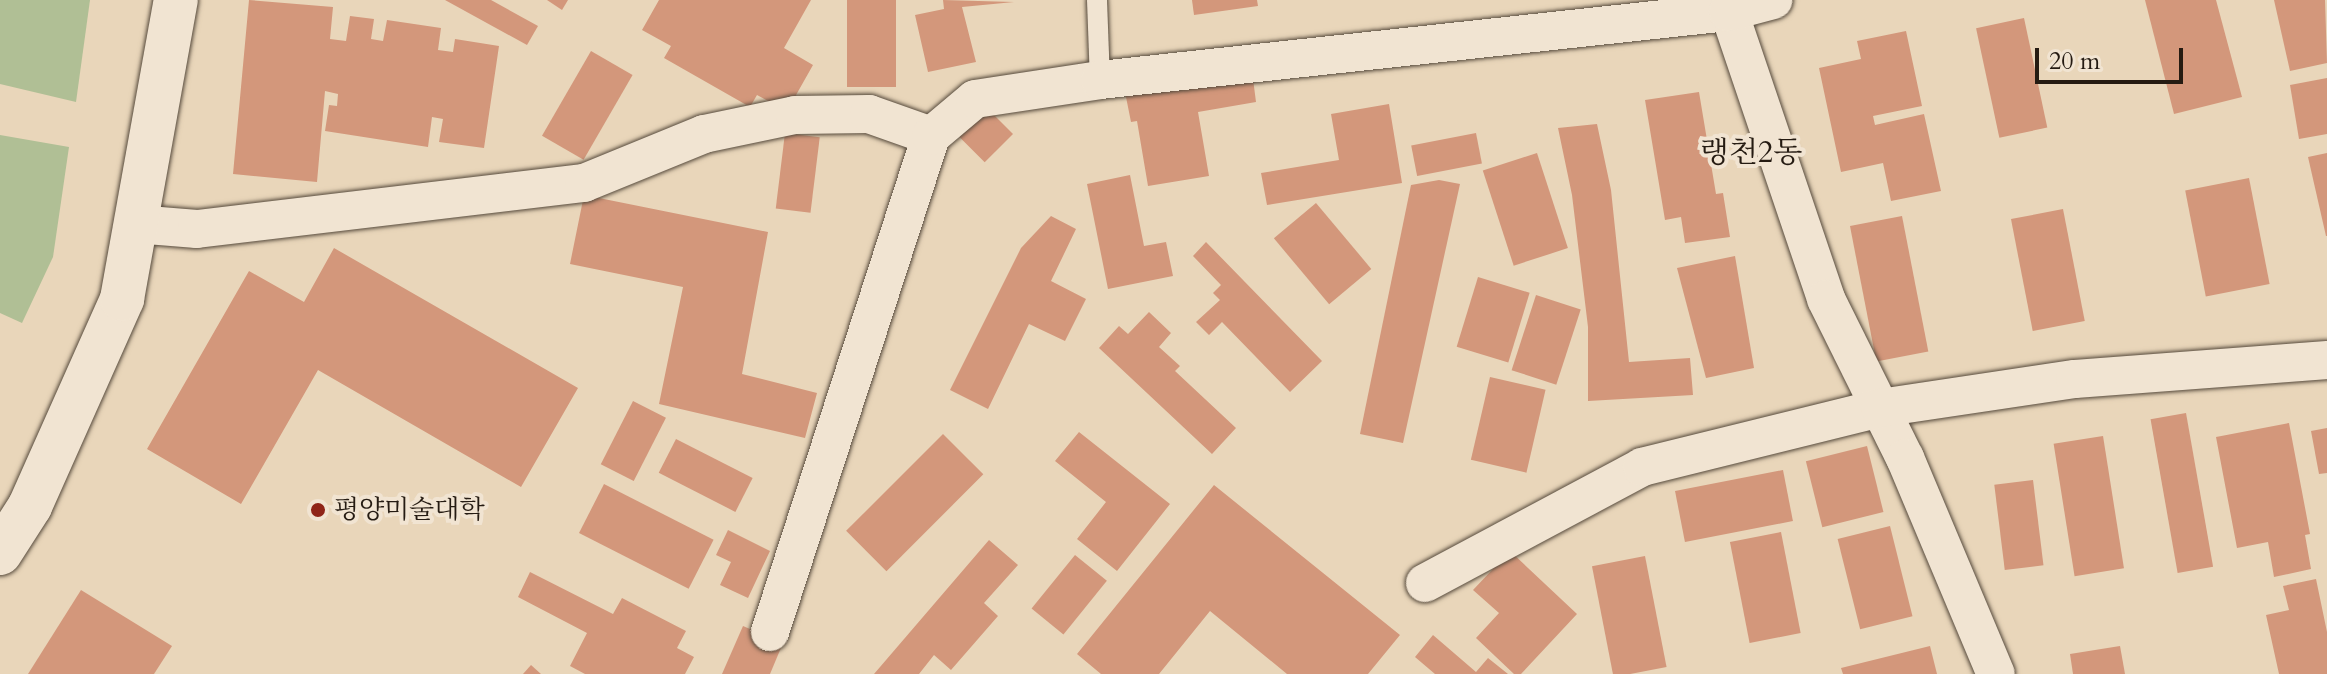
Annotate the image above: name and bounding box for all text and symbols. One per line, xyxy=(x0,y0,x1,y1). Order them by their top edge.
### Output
scale bar xyxy=(2039,32,2187,82)
text: 20 m xyxy=(2049,45,2100,78)
district label: 랭천2동 xyxy=(1700,135,1802,171)
place label: 평양미술대학 xyxy=(334,494,485,526)
marker: 평양미술대학 xyxy=(309,501,327,519)

